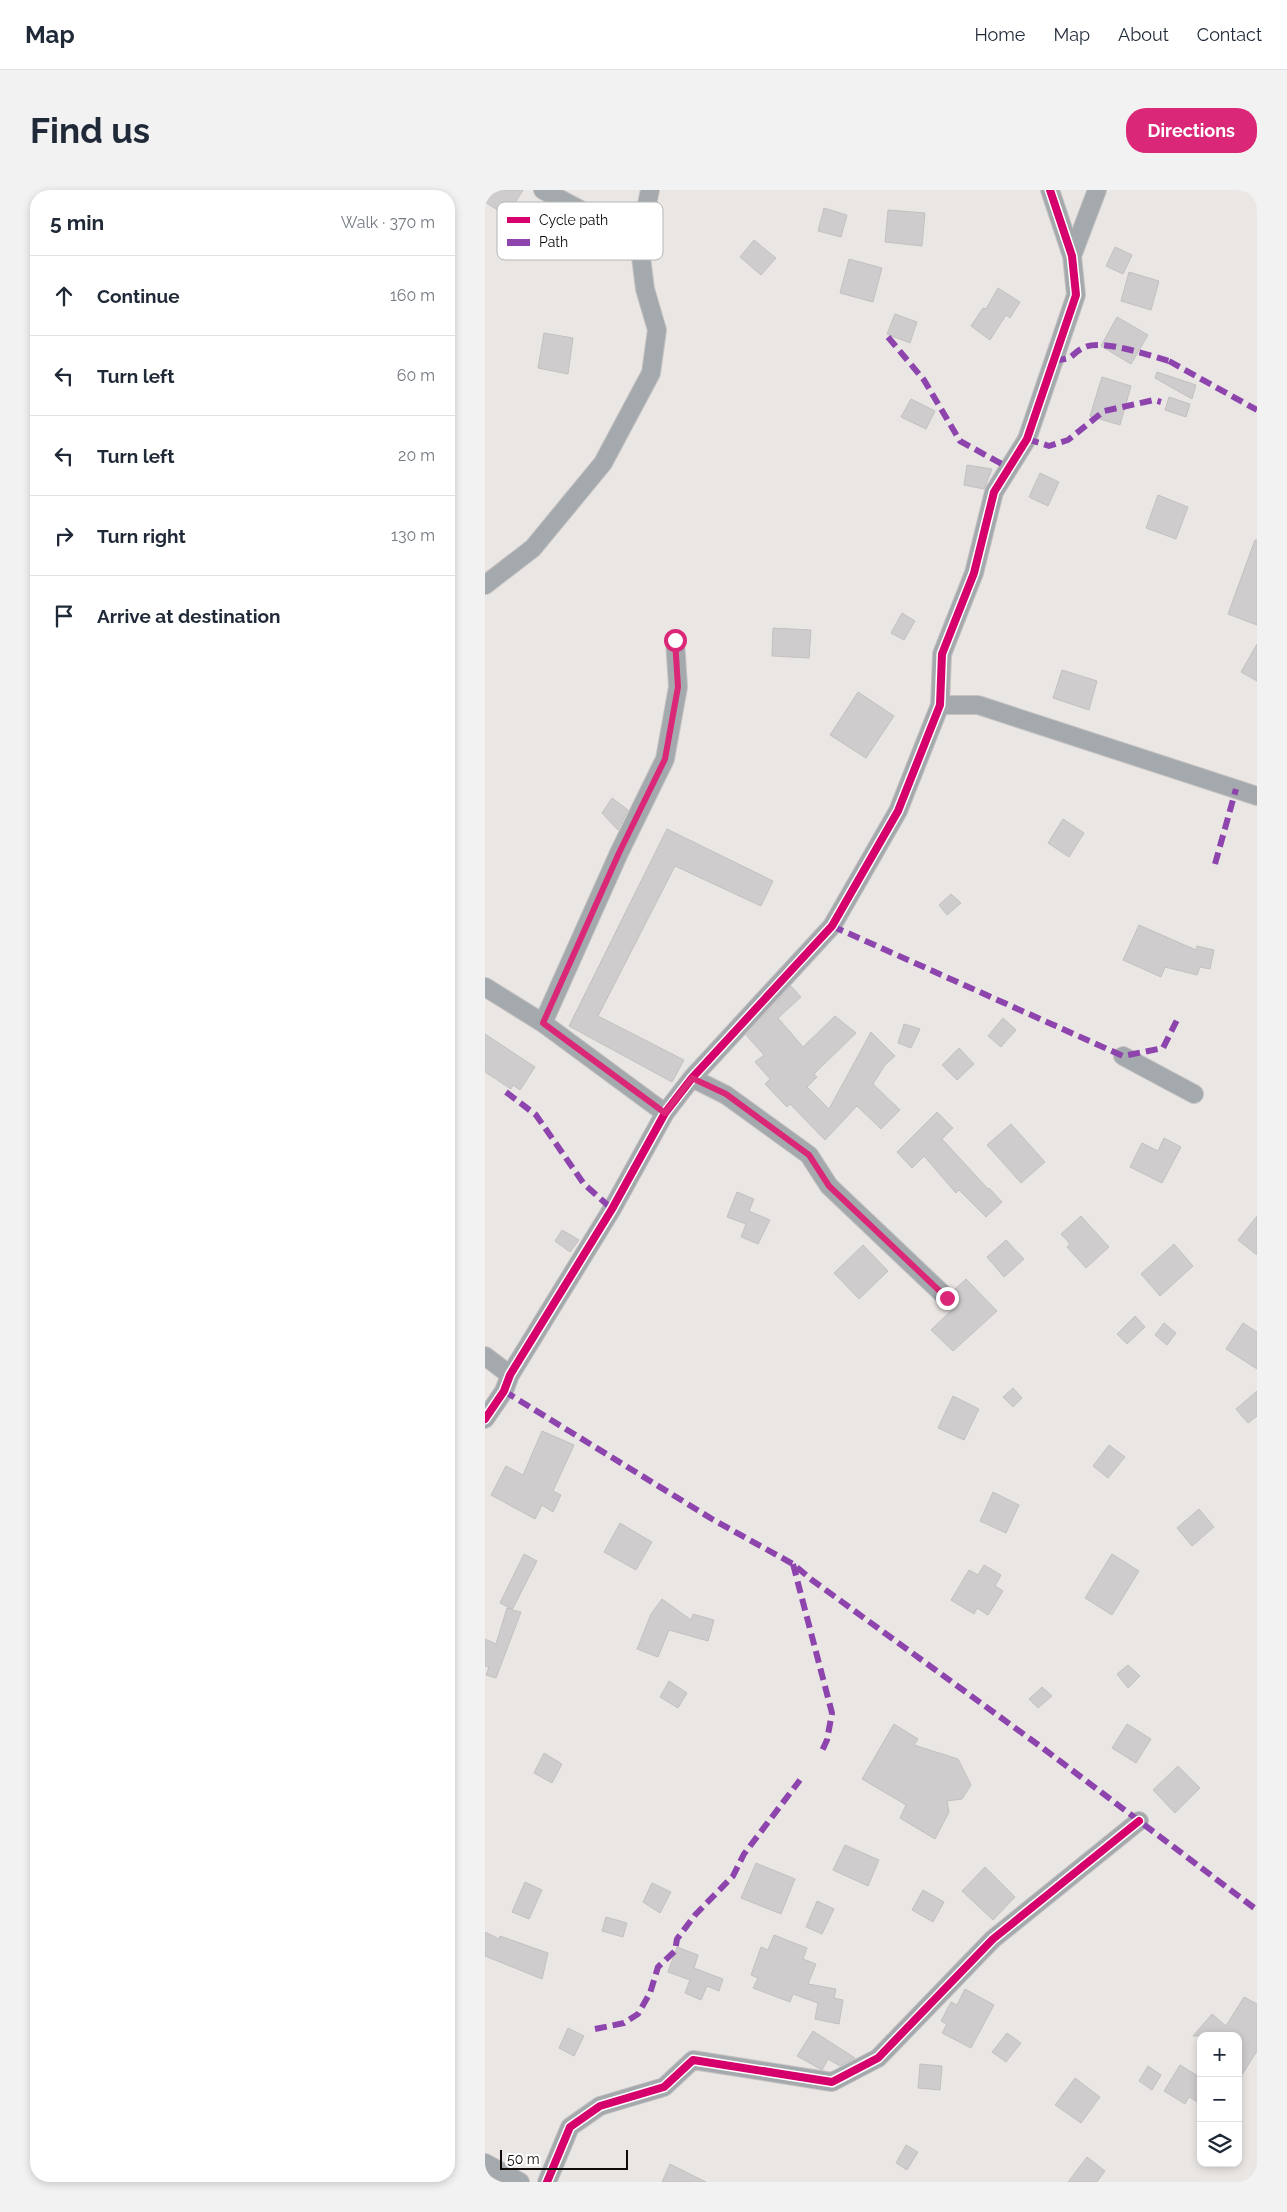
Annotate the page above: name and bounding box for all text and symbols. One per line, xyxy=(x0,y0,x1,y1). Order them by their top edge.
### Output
text: Map xyxy=(25,20,75,49)
text: Home xyxy=(974,24,1025,45)
text: Map xyxy=(1053,24,1090,45)
text: About xyxy=(1118,24,1169,45)
text: Contact xyxy=(1197,24,1262,45)
button: Directions xyxy=(1126,108,1257,153)
text: Find us xyxy=(30,110,150,151)
legend xyxy=(497,202,663,260)
text: 5 min xyxy=(50,210,104,235)
text: Cycle path xyxy=(539,212,608,228)
text: Walk · 370 m xyxy=(341,213,435,232)
text: Path xyxy=(539,234,568,250)
icon: ahead xyxy=(50,282,78,310)
text: Continue xyxy=(97,285,180,307)
text: 160 m xyxy=(390,286,435,305)
icon: left xyxy=(50,362,78,390)
text: Turn left xyxy=(97,365,174,387)
text: 60 m xyxy=(397,366,435,385)
icon: left xyxy=(50,442,78,470)
text: Turn left xyxy=(97,445,174,467)
text: 20 m xyxy=(398,446,435,465)
icon: right xyxy=(50,522,78,550)
text: Turn right xyxy=(97,525,186,547)
text: 130 m xyxy=(391,526,435,545)
icon: arrive xyxy=(50,602,78,630)
text: Arrive at destination xyxy=(97,605,281,627)
route start xyxy=(664,629,687,652)
route end xyxy=(936,1287,959,1310)
map controls xyxy=(1197,2032,1242,2167)
button: + xyxy=(1197,2032,1242,2077)
button: − xyxy=(1197,2077,1242,2122)
button: layers xyxy=(1197,2122,1242,2167)
scale bar xyxy=(500,2147,627,2170)
text: 50 m xyxy=(507,2151,540,2167)

